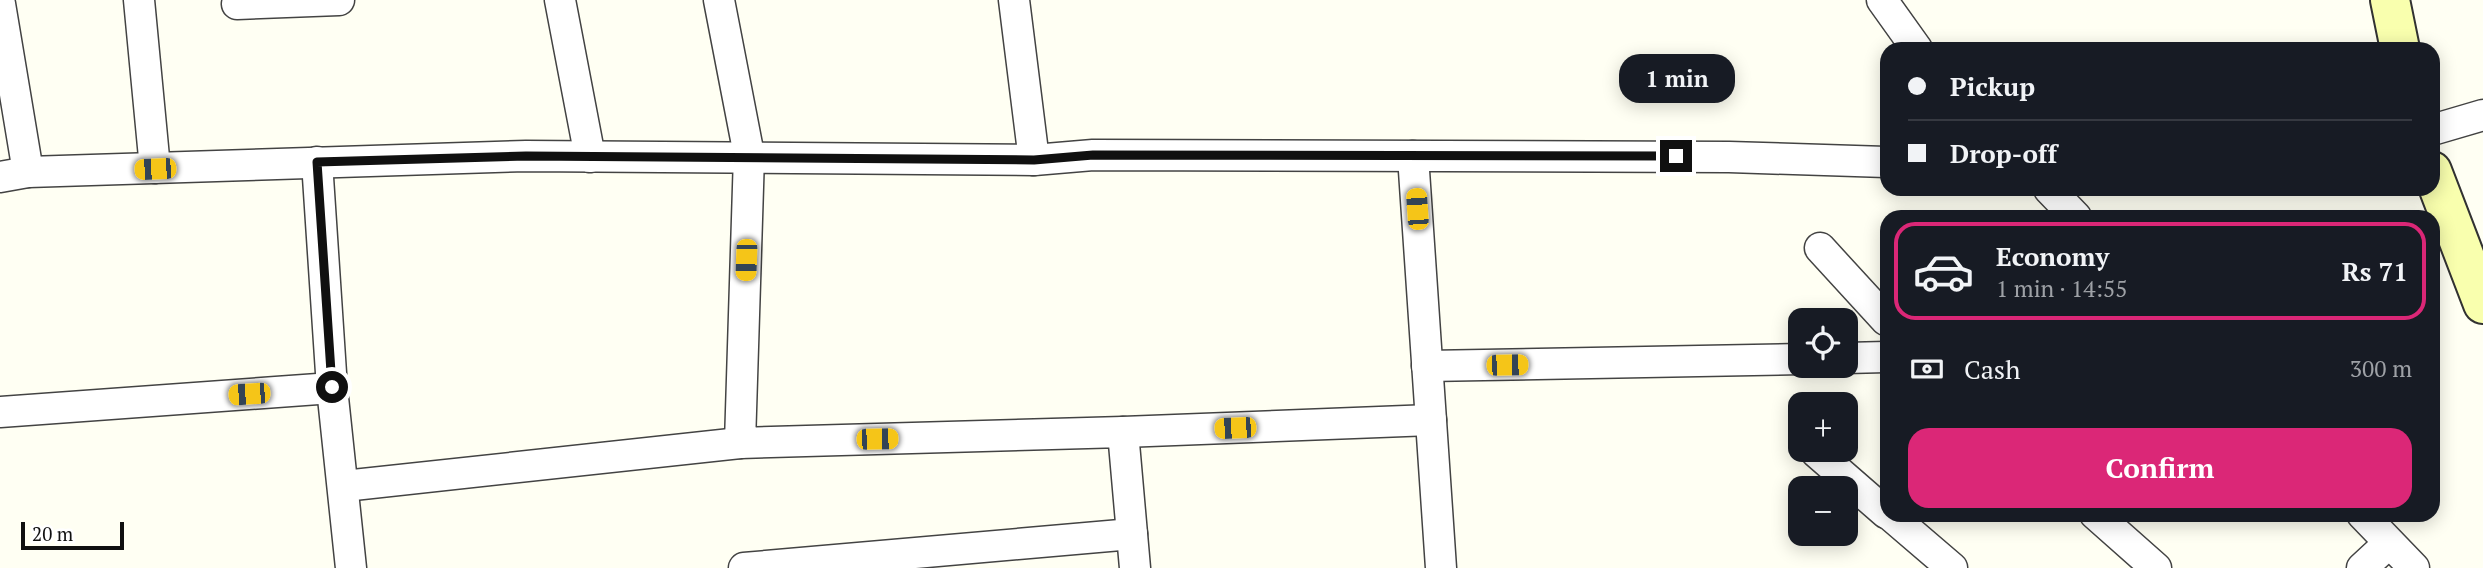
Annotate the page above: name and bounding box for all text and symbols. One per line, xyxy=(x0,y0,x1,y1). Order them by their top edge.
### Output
callout: 1 min xyxy=(1618,54,1734,104)
text: 1 min xyxy=(1646,63,1708,94)
text: Pickup xyxy=(1950,69,2035,103)
text: Drop-off xyxy=(1950,136,2057,170)
route end xyxy=(1660,140,1692,172)
car xyxy=(134,158,177,180)
car xyxy=(1406,187,1429,231)
car xyxy=(735,239,758,281)
text: Economy xyxy=(1996,239,2109,273)
icon: car xyxy=(1912,240,1975,303)
text: Rs 71 xyxy=(2342,254,2408,288)
text: 1 min · 14:55 xyxy=(1996,273,2128,304)
map controls xyxy=(1788,308,1858,546)
button: locate xyxy=(1788,308,1858,378)
icon: cash xyxy=(1908,350,1946,388)
text: Cash xyxy=(1964,352,2020,386)
text: 300 m xyxy=(2350,353,2412,384)
car xyxy=(1486,354,1529,376)
route start xyxy=(316,371,348,403)
car xyxy=(228,382,271,406)
button: + xyxy=(1788,392,1858,462)
car xyxy=(1214,417,1257,439)
car xyxy=(856,428,899,450)
button: Confirm xyxy=(1908,428,2412,508)
button: − xyxy=(1788,476,1858,546)
scale bar xyxy=(21,519,124,551)
text: 20 m xyxy=(32,521,73,546)

